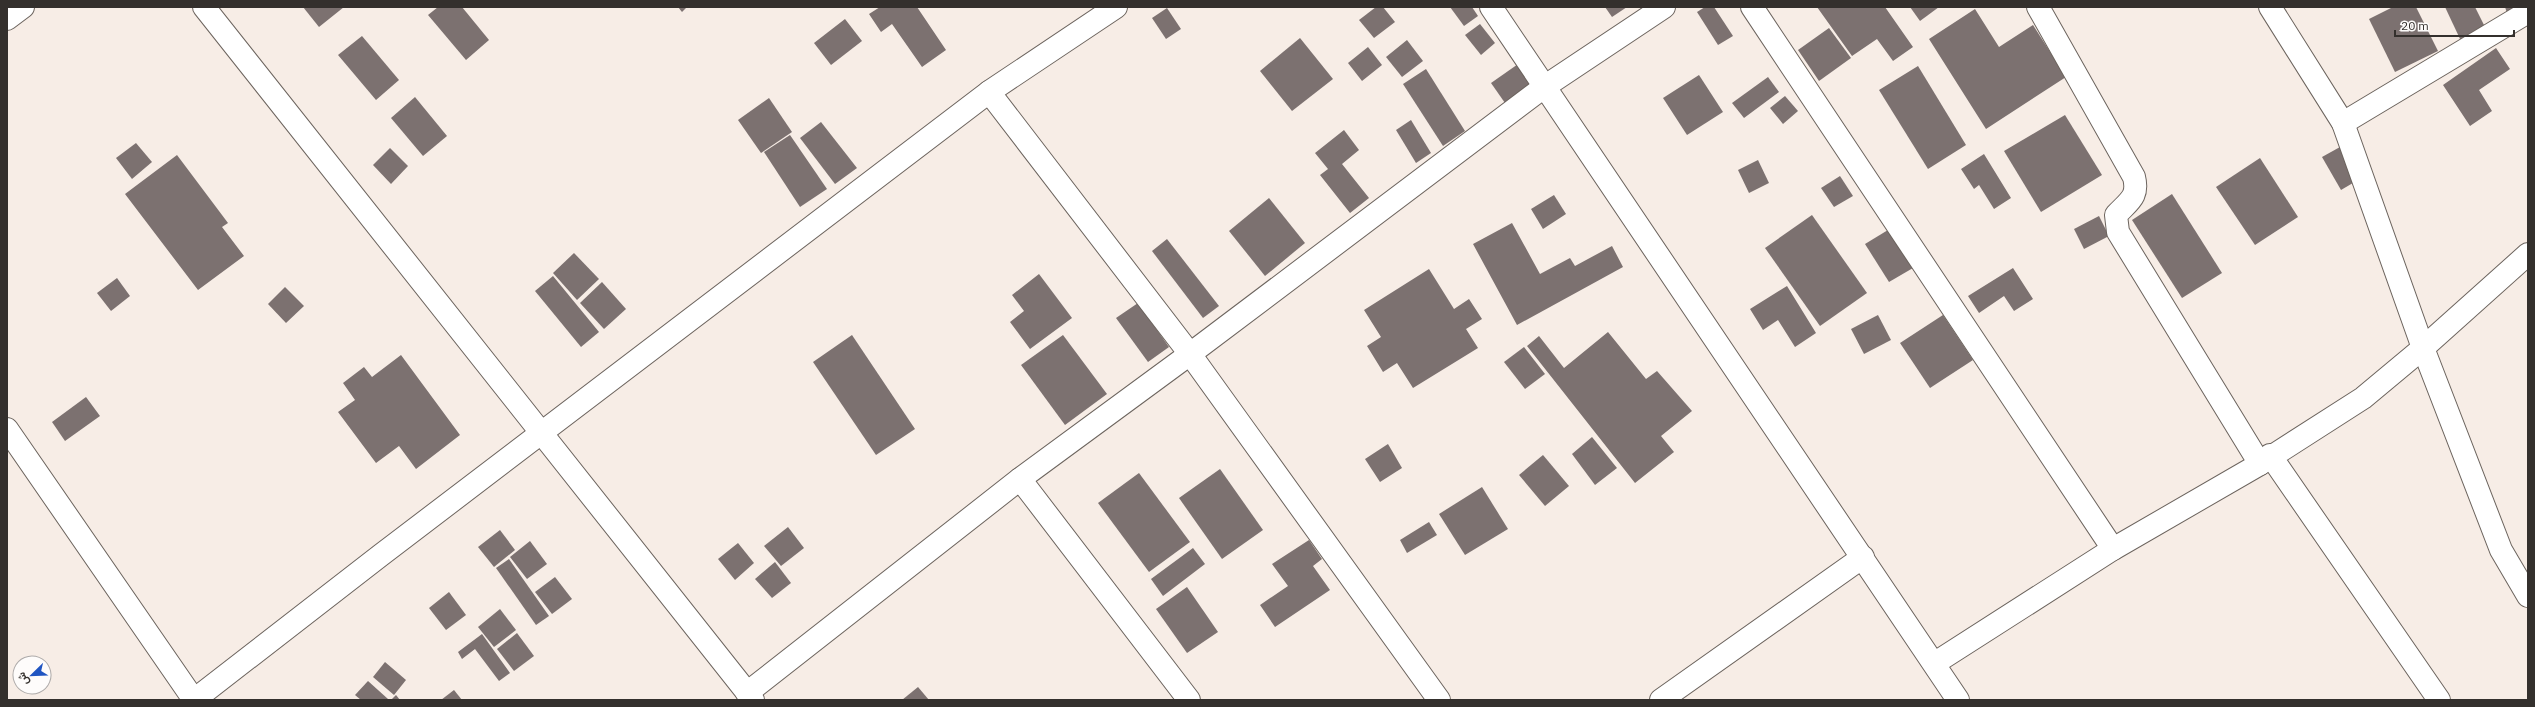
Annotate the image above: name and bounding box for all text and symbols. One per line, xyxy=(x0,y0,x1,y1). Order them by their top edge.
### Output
scale bar xyxy=(2395,12,2514,38)
text: 20 m xyxy=(2401,18,2429,33)
north arrow xyxy=(12,655,52,695)
text: ش xyxy=(14,670,32,688)

